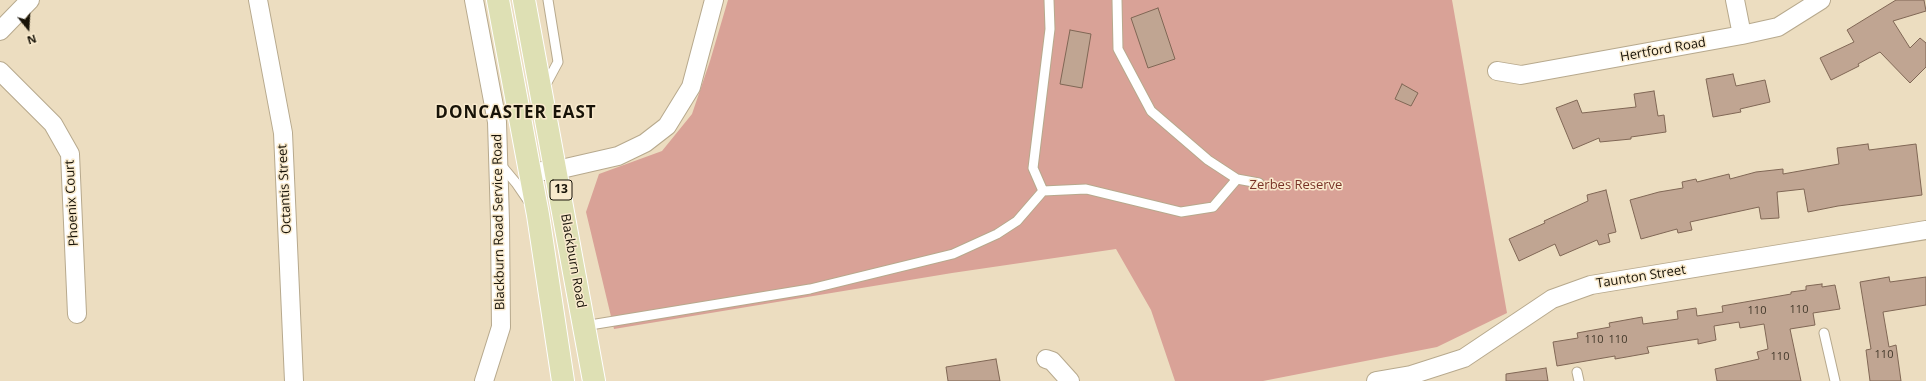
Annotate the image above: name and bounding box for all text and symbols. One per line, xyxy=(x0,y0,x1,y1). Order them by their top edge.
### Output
north arrow xyxy=(8,8,48,48)
text: N xyxy=(25,31,38,48)
street label: Hertford Road xyxy=(1619,35,1707,65)
district label: DONCASTER EAST xyxy=(435,103,597,123)
street label: Blackburn Road Service Road xyxy=(490,134,508,310)
street label: Octantis Street xyxy=(275,144,295,234)
street label: Phoenix Court xyxy=(62,160,82,246)
park label: Zerbes Reserve xyxy=(1250,177,1342,193)
road number: 13 xyxy=(550,180,572,200)
street label: Blackburn Road xyxy=(557,213,589,309)
street label: Taunton Street xyxy=(1595,262,1687,292)
house number: 110 xyxy=(1790,303,1808,317)
house number: 110 xyxy=(1748,304,1766,318)
house number: 110 xyxy=(1585,333,1603,347)
house number: 110 xyxy=(1609,333,1627,347)
house number: 110 xyxy=(1875,348,1893,362)
house number: 110 xyxy=(1771,350,1789,364)

